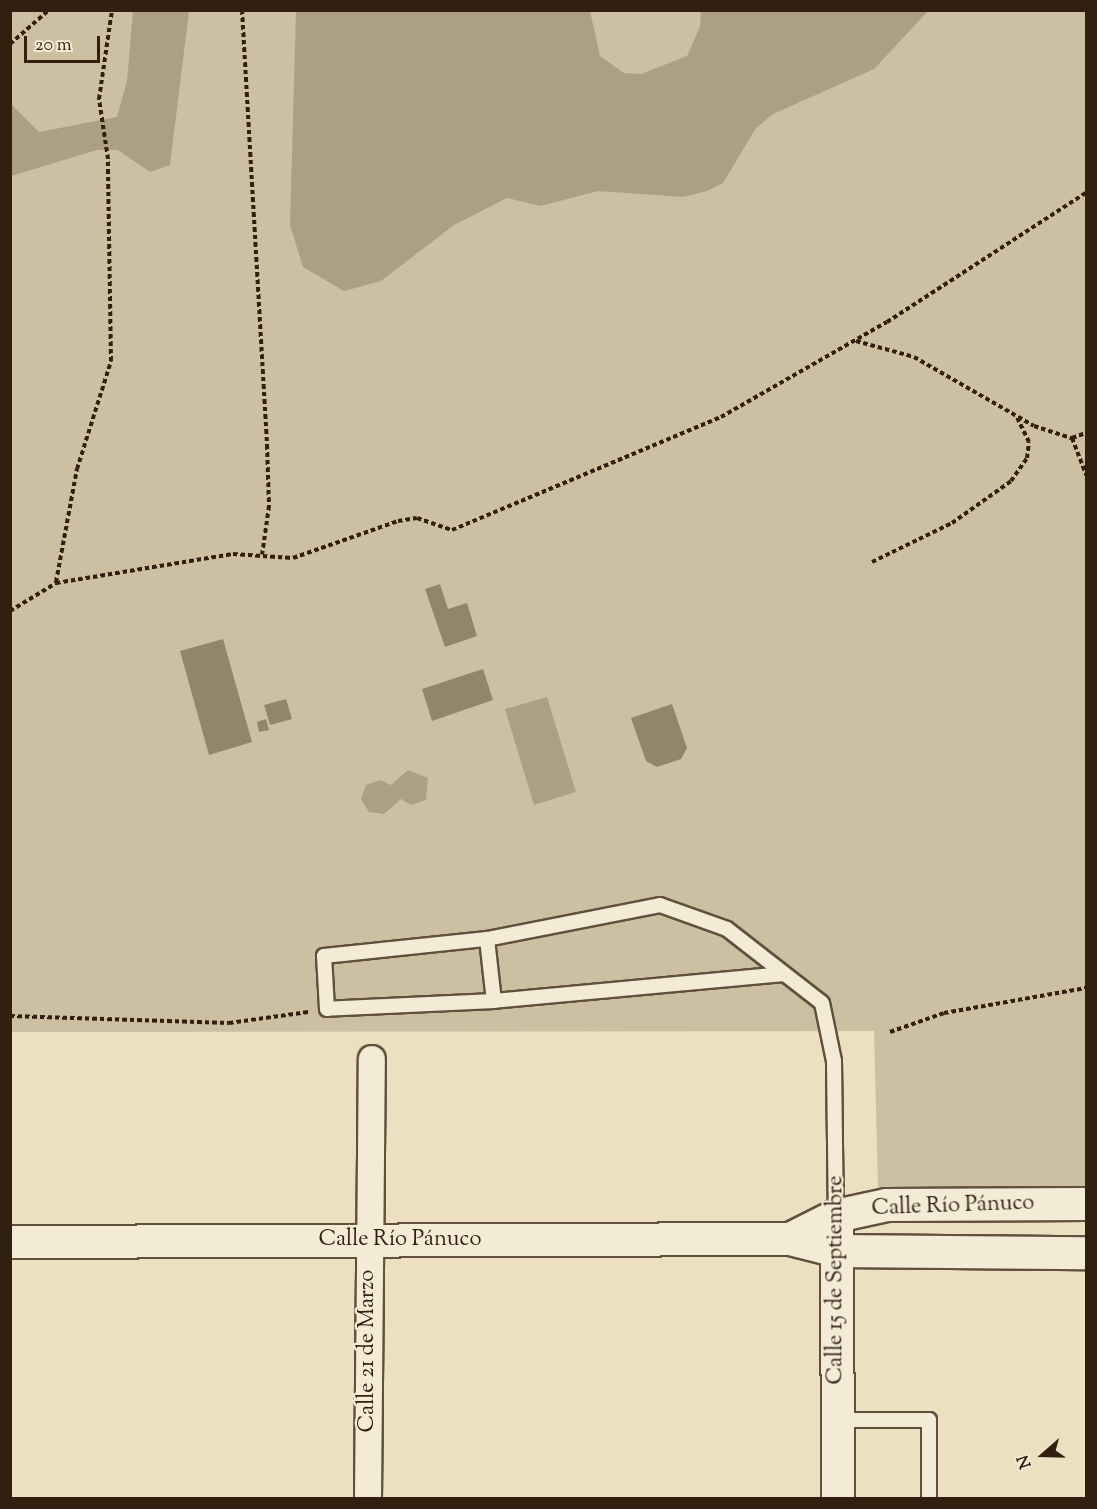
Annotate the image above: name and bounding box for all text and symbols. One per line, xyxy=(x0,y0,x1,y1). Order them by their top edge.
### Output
scale bar xyxy=(27,24,104,62)
text: 20 m xyxy=(35,33,72,59)
street label: Calle 15 de Septiembre xyxy=(824,1175,850,1385)
street label: Calle Río Pánuco xyxy=(871,1191,1035,1223)
street label: Calle Río Pánuco xyxy=(319,1228,481,1254)
street label: Calle 21 de Marzo xyxy=(356,1270,382,1432)
north arrow xyxy=(1013,1425,1073,1485)
text: N xyxy=(1013,1451,1039,1471)

